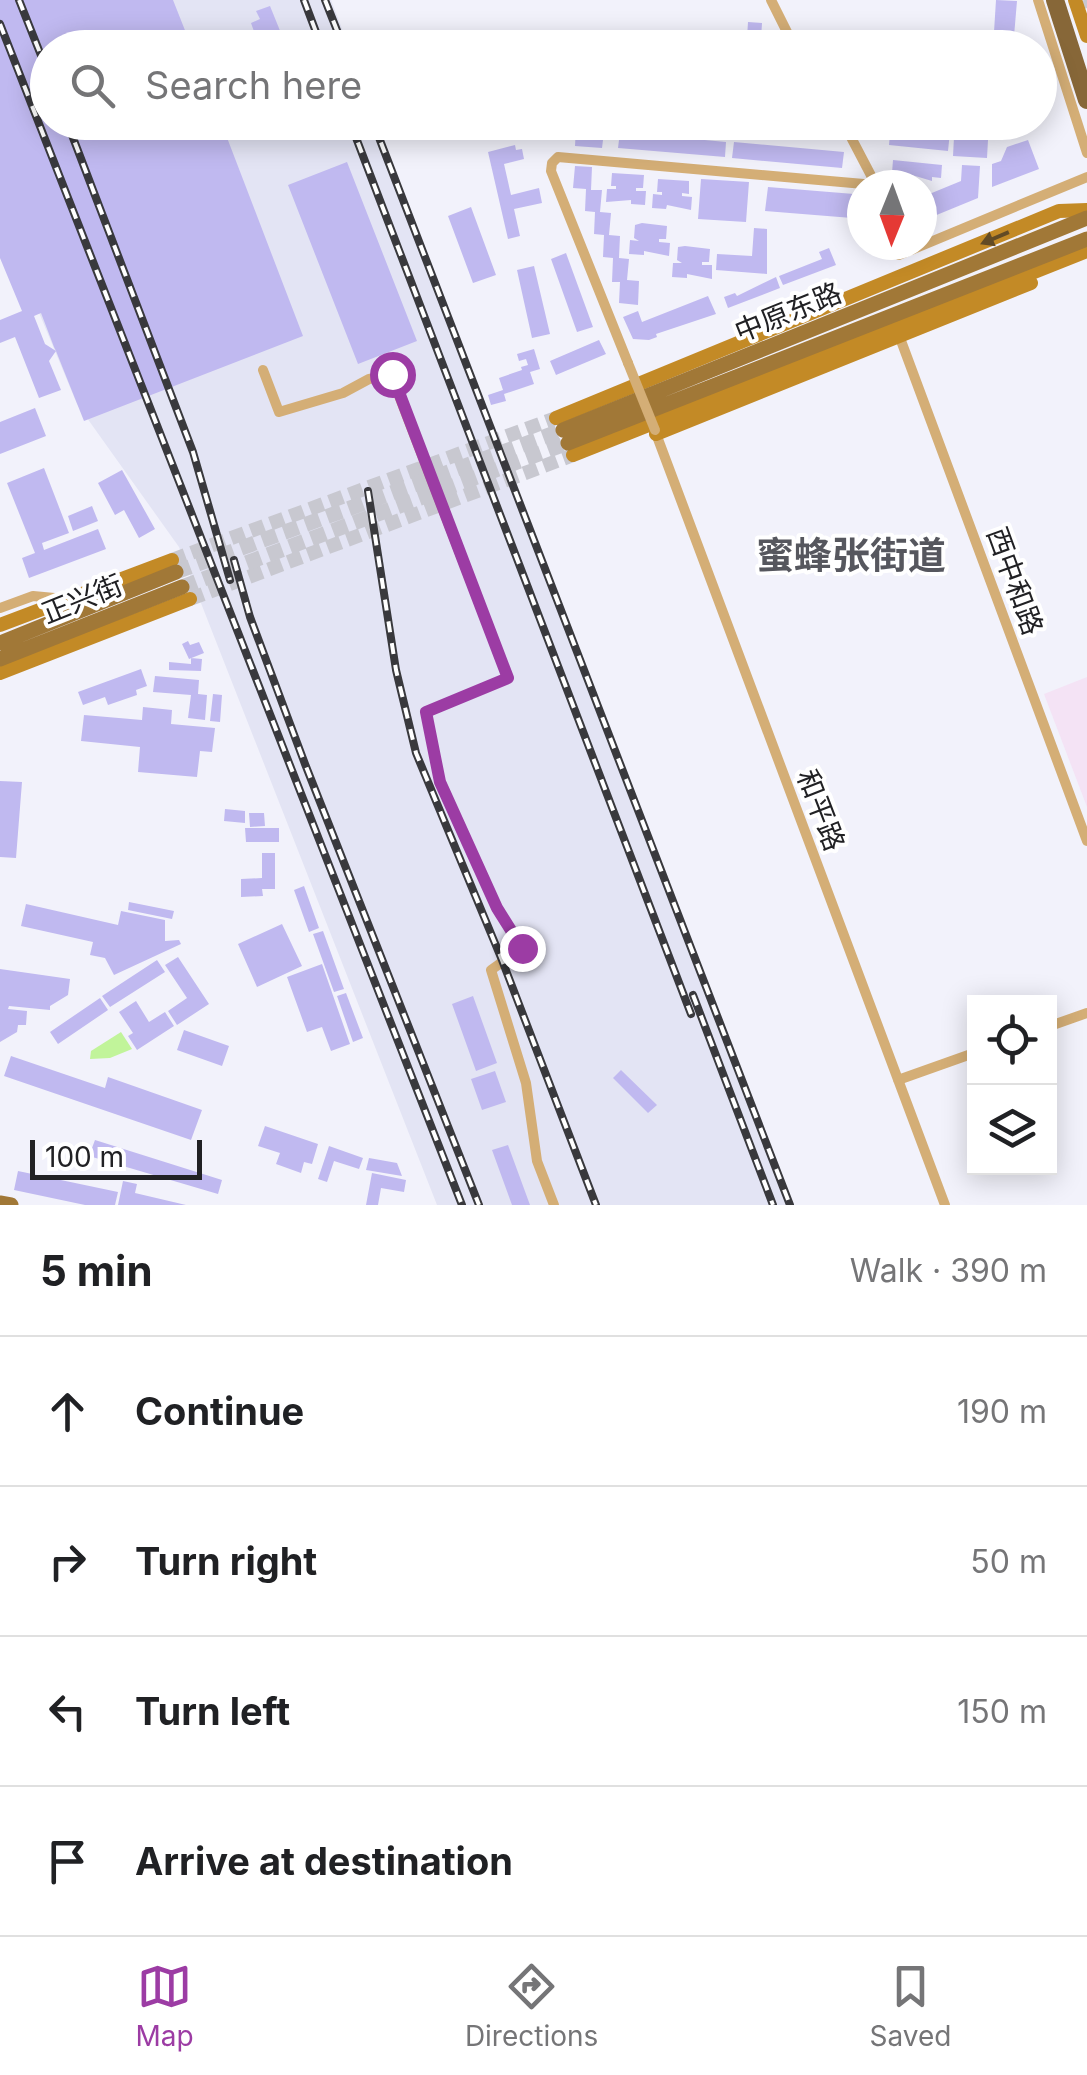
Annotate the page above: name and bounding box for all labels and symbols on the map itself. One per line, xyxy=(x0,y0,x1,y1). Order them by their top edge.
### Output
north arrow xyxy=(847,170,937,260)
one-way arrow xyxy=(980,230,1010,246)
street label: 中原东路 xyxy=(730,275,846,349)
route start xyxy=(370,352,416,398)
street label: 西中和路 xyxy=(980,523,1050,639)
district label: 蜜蜂张街道 xyxy=(756,532,946,578)
street label: 正兴街 xyxy=(37,568,127,630)
street label: 和平路 xyxy=(790,765,852,855)
route end xyxy=(500,926,546,972)
scale bar xyxy=(30,1135,202,1180)

